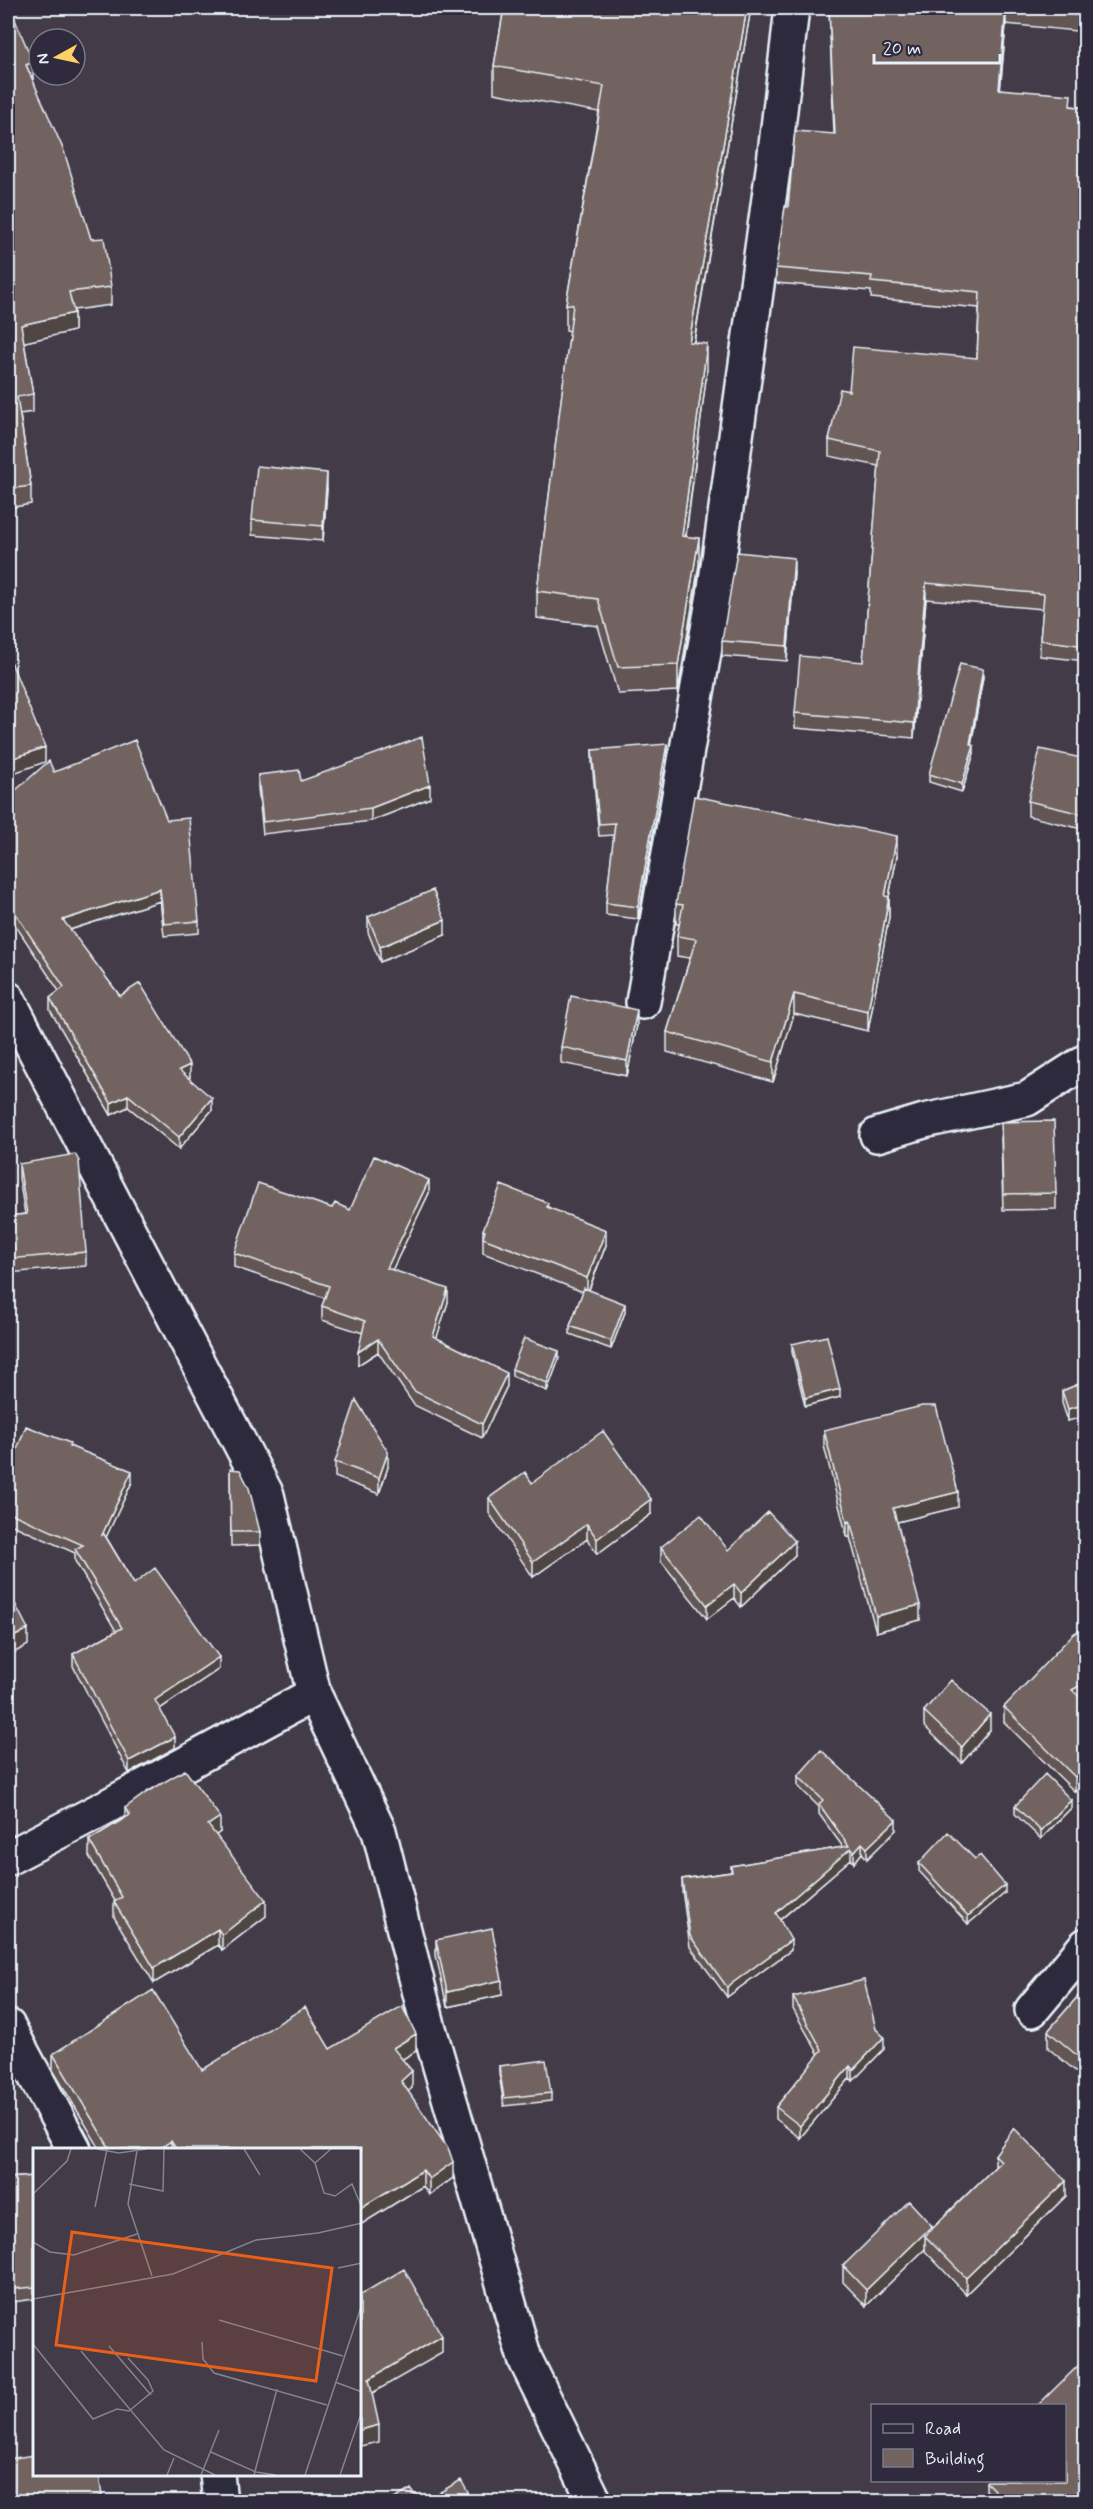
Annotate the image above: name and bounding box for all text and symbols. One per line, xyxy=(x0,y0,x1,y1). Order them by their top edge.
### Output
north arrow xyxy=(27,27,87,87)
scale bar xyxy=(874,27,1000,65)
text: 20 m xyxy=(883,37,921,61)
text: N xyxy=(32,52,55,66)
inset map xyxy=(33,2148,362,2476)
legend xyxy=(871,2404,1066,2482)
text: Road xyxy=(925,2417,961,2441)
text: Building xyxy=(925,2447,985,2473)

